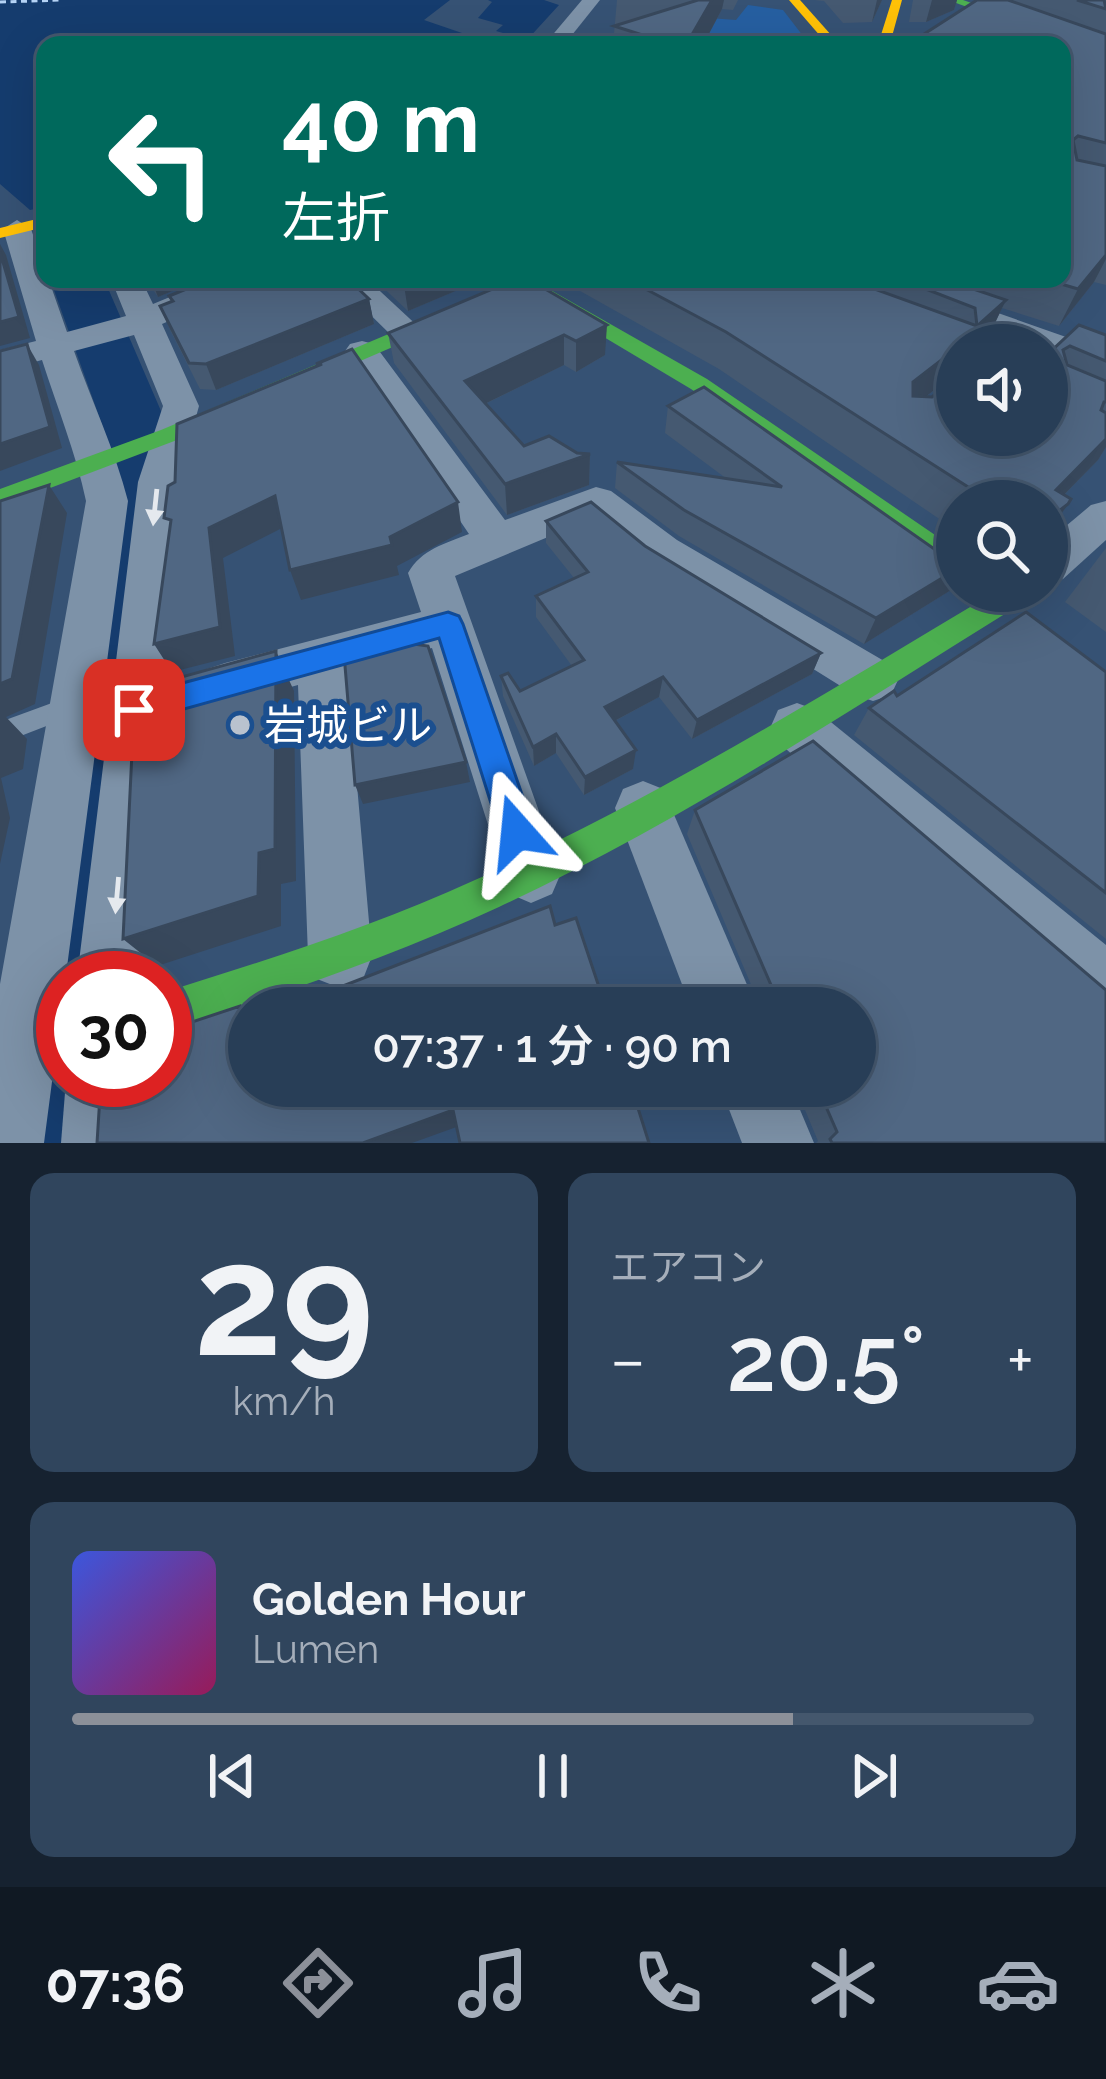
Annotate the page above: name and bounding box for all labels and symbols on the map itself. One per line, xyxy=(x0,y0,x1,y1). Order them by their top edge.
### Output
one-way arrow xyxy=(145,489,164,526)
pin xyxy=(83,659,185,761)
place label: 岩城ビル xyxy=(264,701,432,750)
marker: 岩城ビル xyxy=(227,712,253,738)
position arrow xyxy=(454,769,580,895)
one-way arrow xyxy=(107,877,126,914)
speed limit sign: 30 xyxy=(36,951,192,1107)

